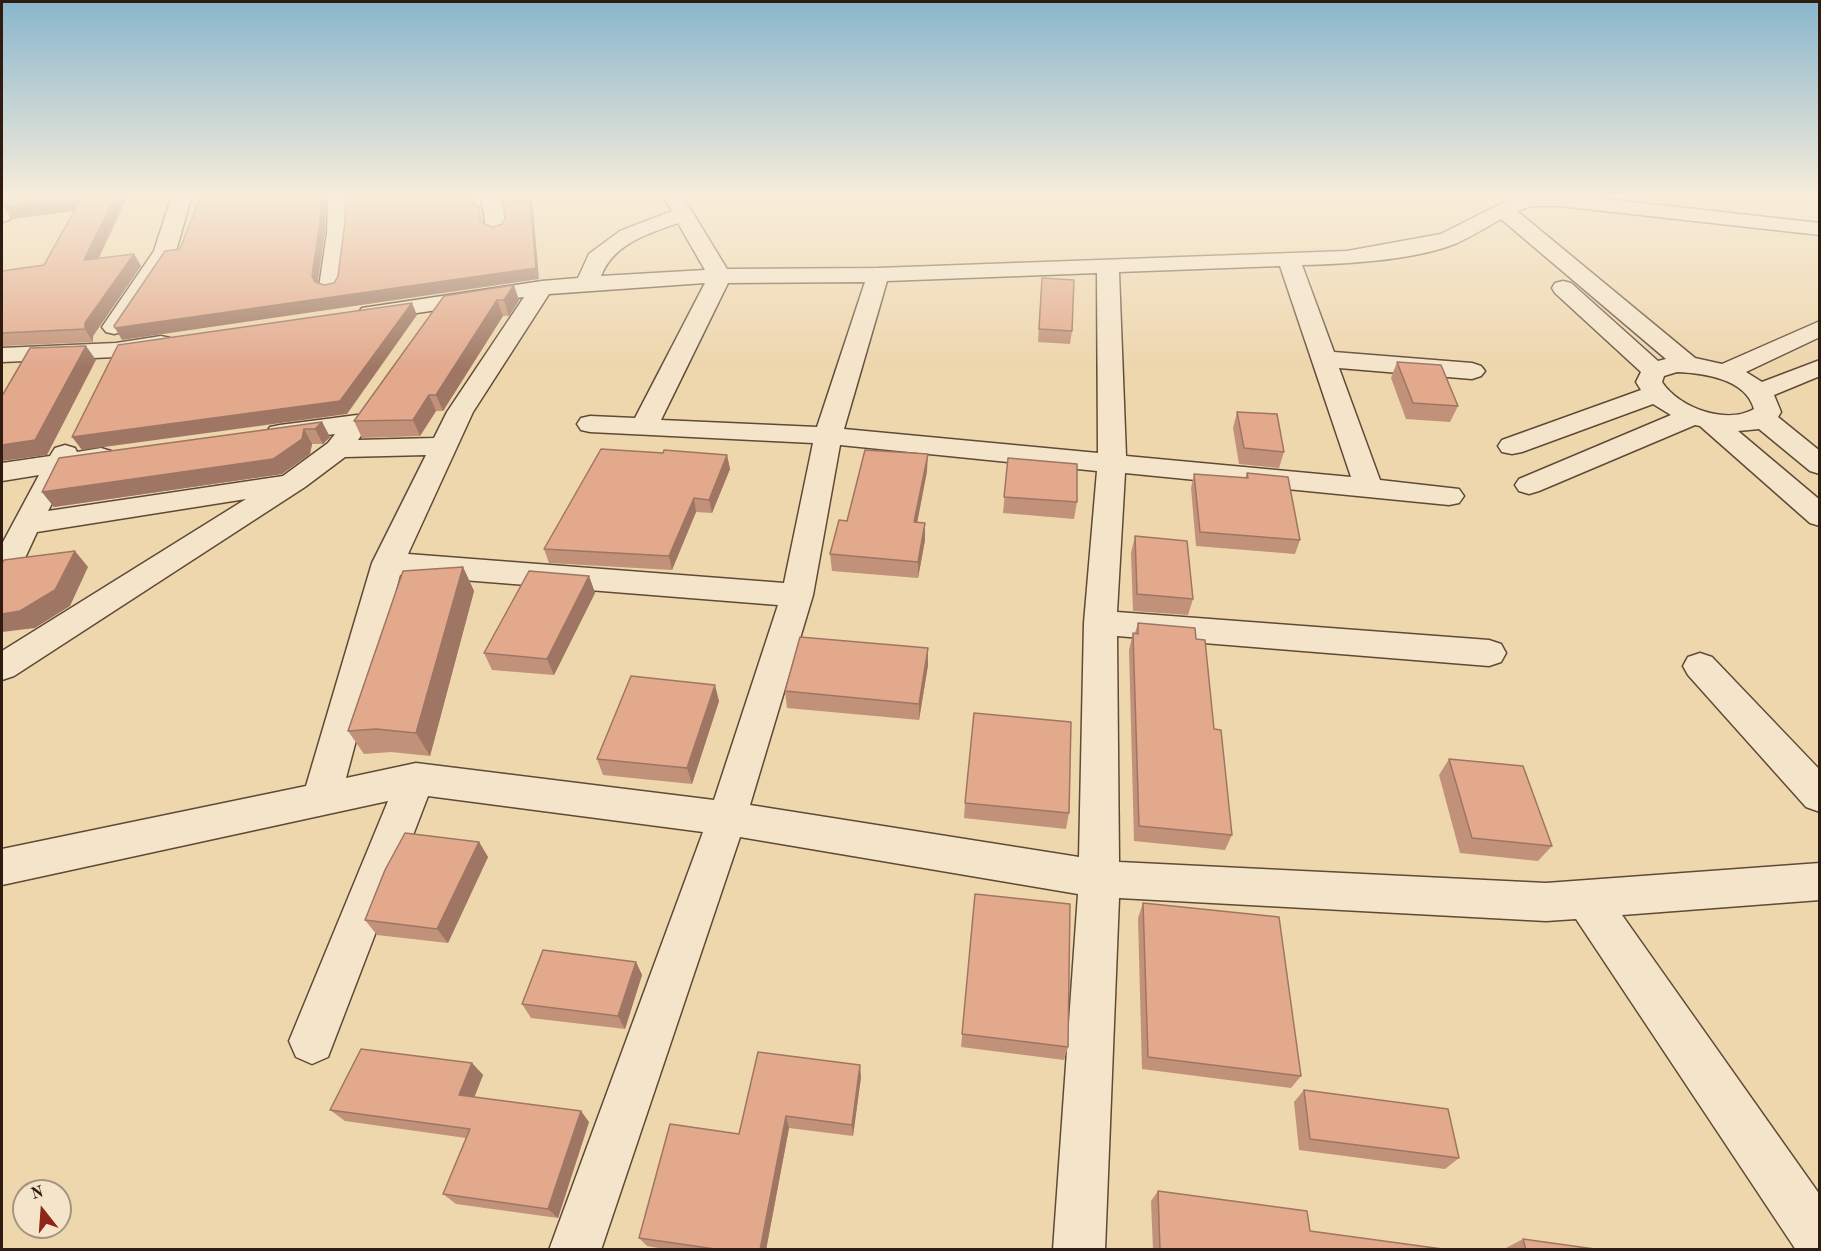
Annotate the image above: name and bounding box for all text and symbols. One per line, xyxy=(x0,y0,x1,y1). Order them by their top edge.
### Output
north arrow xyxy=(12,1179,72,1239)
text: N xyxy=(29,1184,46,1203)

